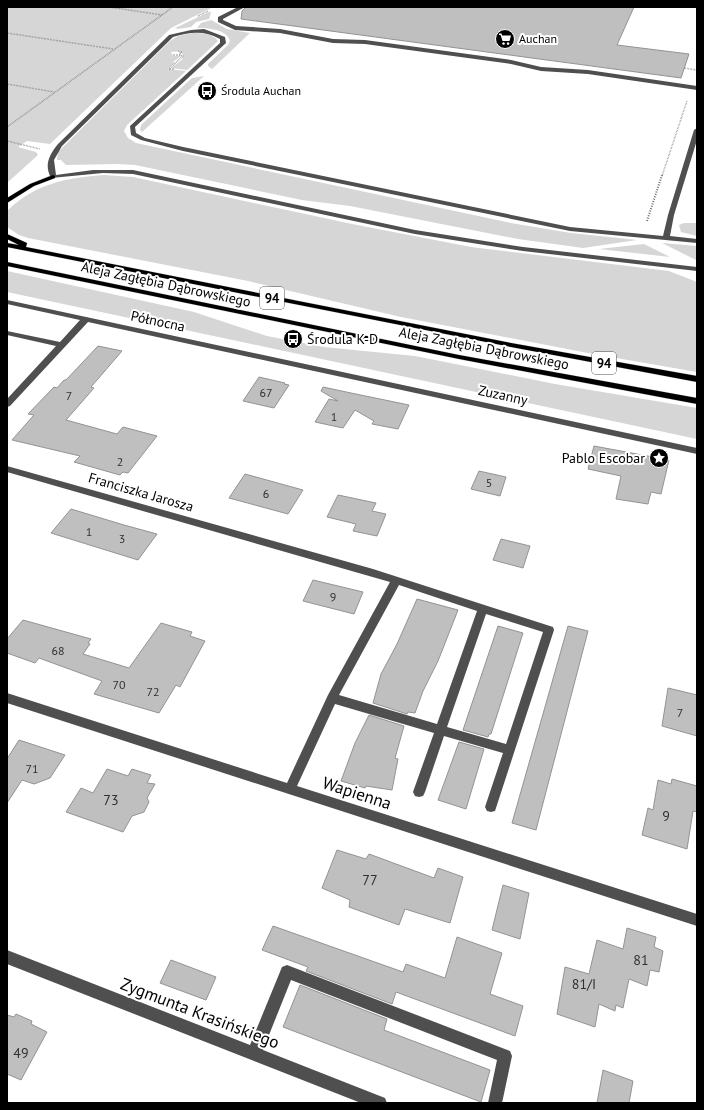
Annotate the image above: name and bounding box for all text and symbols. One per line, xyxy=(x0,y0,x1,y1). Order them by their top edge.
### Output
supermarket icon: Auchan xyxy=(494,28,516,50)
place label: Auchan xyxy=(519,31,557,46)
bus stop icon: Środula Auchan xyxy=(196,80,218,102)
place label: Środula Auchan xyxy=(221,83,301,98)
street label: Aleja Zagłębia Dąbrowskiego xyxy=(80,257,252,311)
road number: 94 xyxy=(260,287,284,309)
street label: Północna xyxy=(129,306,187,336)
street label: Aleja Zagłębia Dąbrowskiego xyxy=(397,323,571,373)
bus stop icon: Środula K-D xyxy=(282,328,304,350)
place label: Środula K-D xyxy=(307,330,378,348)
road number: 94 xyxy=(592,352,616,374)
street label: Zuzanny xyxy=(477,381,530,409)
house number: 67 xyxy=(259,385,273,400)
house number: 7 xyxy=(66,388,72,403)
house number: 1 xyxy=(331,409,337,424)
place icon: Pablo Escobar xyxy=(648,447,670,469)
place label: Pablo Escobar xyxy=(562,449,645,467)
house number: 2 xyxy=(117,454,123,469)
street label: Franciszka Jarosza xyxy=(86,468,196,516)
house number: 5 xyxy=(486,475,492,490)
house number: 6 xyxy=(263,486,269,501)
house number: 1 xyxy=(86,524,92,539)
house number: 3 xyxy=(119,531,125,546)
house number: 9 xyxy=(330,589,336,604)
house number: 68 xyxy=(51,643,65,658)
house number: 70 xyxy=(112,677,126,692)
house number: 72 xyxy=(146,684,160,699)
house number: 7 xyxy=(677,705,683,720)
house number: 71 xyxy=(25,761,39,776)
street label: Wapienna xyxy=(320,772,394,814)
house number: 73 xyxy=(103,791,119,809)
house number: 9 xyxy=(662,807,670,825)
house number: 77 xyxy=(362,871,378,889)
house number: 81 xyxy=(633,951,649,969)
street label: Zygmunta Krasińskiego xyxy=(118,973,282,1053)
house number: 81/I xyxy=(572,975,596,993)
house number: 49 xyxy=(13,1044,29,1062)

